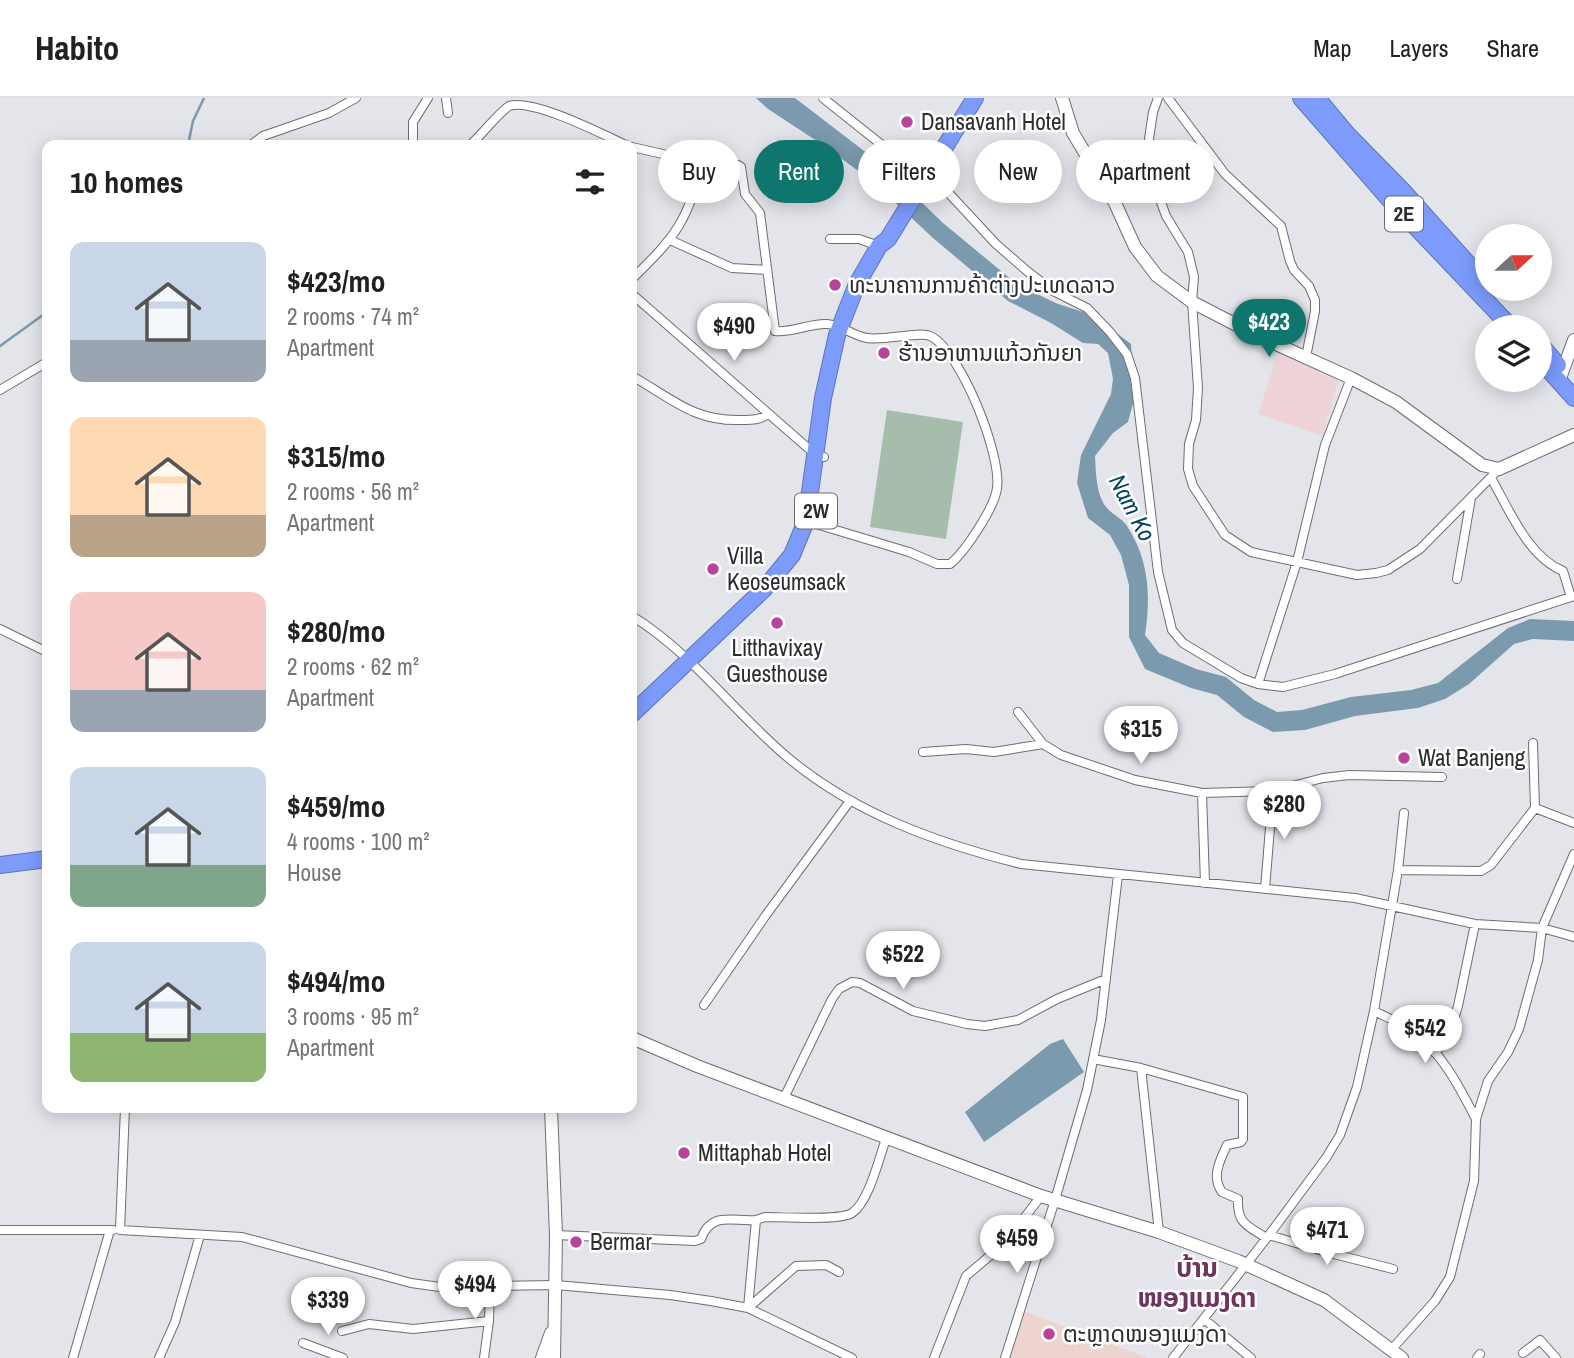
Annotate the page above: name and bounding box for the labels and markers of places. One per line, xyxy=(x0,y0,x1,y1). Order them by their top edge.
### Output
place label: Dansavanh Hotel xyxy=(921,106,1066,137)
marker: Dansavanh Hotel xyxy=(899,114,915,130)
place label: ທະນາຄານການຄ້າຕ່າງປະເທດລາວ xyxy=(849,269,1115,300)
marker: ທະນາຄານການຄ້າຕ່າງປະເທດລາວ xyxy=(827,277,843,293)
pin: $423 xyxy=(1228,300,1310,359)
pin: $490 xyxy=(693,303,775,363)
place label: ຮ້ານອາຫານແກ້ວກັນຍາ xyxy=(898,337,1082,368)
marker: ຮ້ານອາຫານແກ້ວກັນຍາ xyxy=(876,345,892,361)
place label: Villa Keoseumsack xyxy=(727,540,846,597)
marker: Villa Keoseumsack xyxy=(705,561,721,577)
marker: Litthavixay Guesthouse xyxy=(769,615,785,631)
place label: Litthavixay Guesthouse xyxy=(726,632,828,689)
pin: $315 xyxy=(1100,706,1182,766)
place label: Wat Banjeng xyxy=(1418,742,1526,773)
marker: Wat Banjeng xyxy=(1396,750,1412,766)
pin: $280 xyxy=(1243,782,1325,841)
pin: $522 xyxy=(862,932,944,991)
pin: $542 xyxy=(1384,1006,1466,1065)
place label: Mittaphab Hotel xyxy=(698,1137,831,1168)
marker: Mittaphab Hotel xyxy=(676,1145,692,1161)
pin: $471 xyxy=(1286,1208,1368,1267)
pin: $459 xyxy=(976,1216,1058,1275)
place label: Bermar xyxy=(590,1226,653,1257)
marker: Bermar xyxy=(568,1234,584,1250)
pin: $494 xyxy=(434,1262,516,1321)
pin: $339 xyxy=(287,1278,369,1337)
place label: ຕະຫຼາດໝອງແມງດາ xyxy=(1063,1318,1227,1349)
marker: ຕະຫຼາດໝອງແມງດາ xyxy=(1041,1326,1057,1342)

